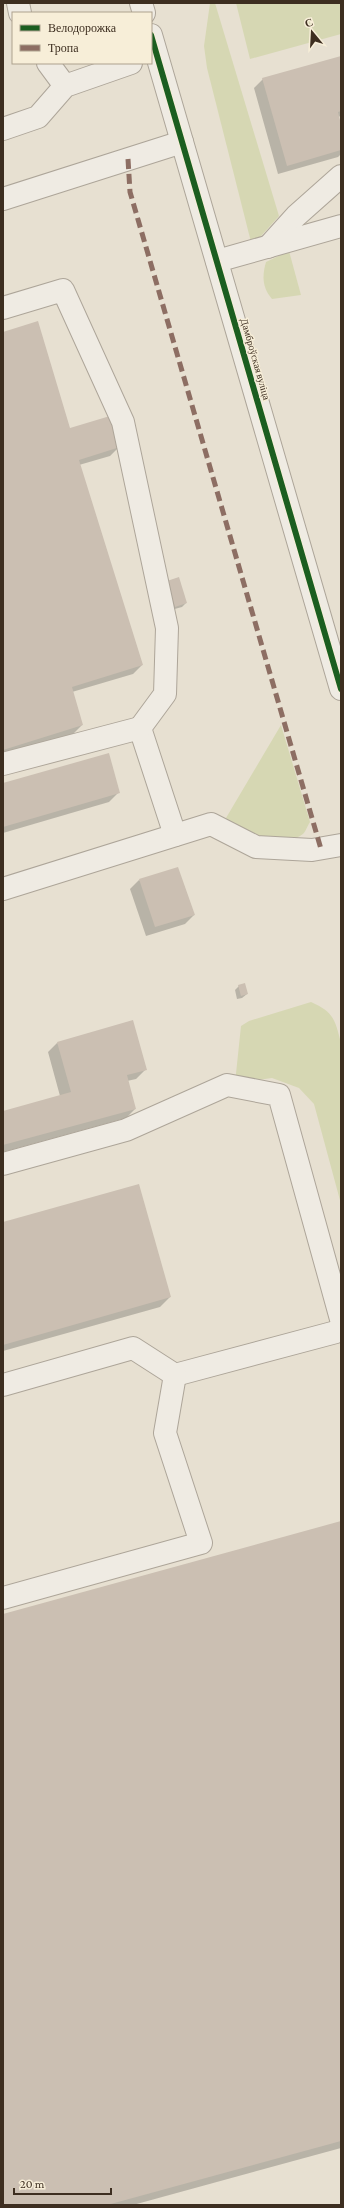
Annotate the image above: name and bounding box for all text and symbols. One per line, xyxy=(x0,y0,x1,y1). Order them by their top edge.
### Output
legend xyxy=(12,12,152,64)
north arrow xyxy=(292,12,332,52)
text: С xyxy=(303,16,315,29)
text: Велодорожка xyxy=(48,21,117,35)
text: Тропа xyxy=(48,41,79,55)
street label: Дамброўская вуліца xyxy=(239,317,273,402)
scale bar xyxy=(14,2170,111,2196)
text: 20 m xyxy=(20,2177,45,2191)

